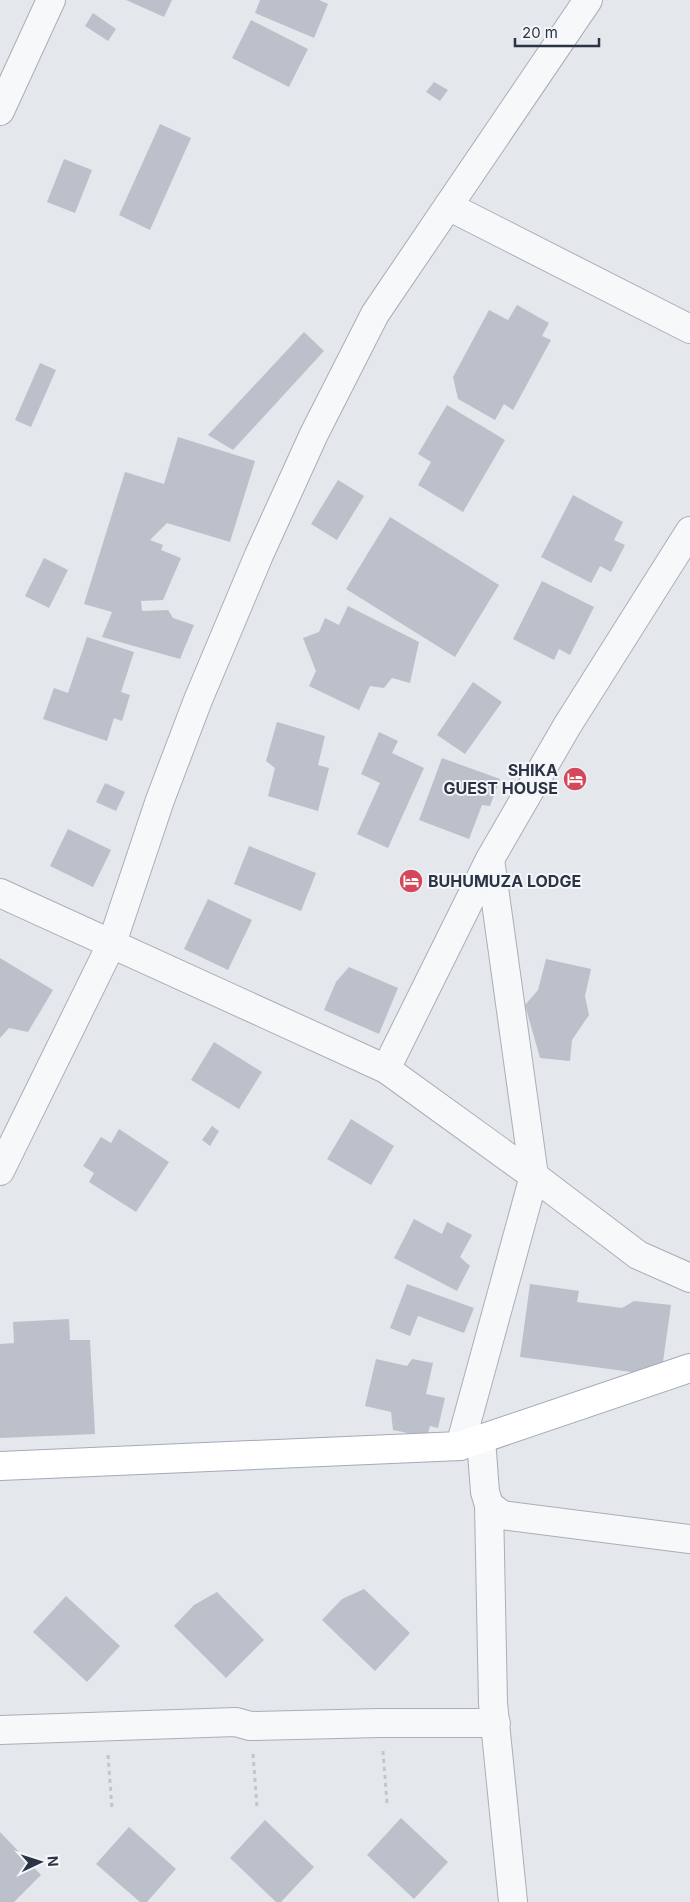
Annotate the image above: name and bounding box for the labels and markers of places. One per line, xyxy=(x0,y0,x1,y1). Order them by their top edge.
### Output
place label: SHIKA GUEST HOUSE xyxy=(443,760,558,798)
hotel icon: SHIKA GUEST HOUSE xyxy=(562,766,588,792)
hotel icon: BUHUMUZA LODGE xyxy=(398,868,424,894)
place label: BUHUMUZA LODGE xyxy=(428,871,581,891)

